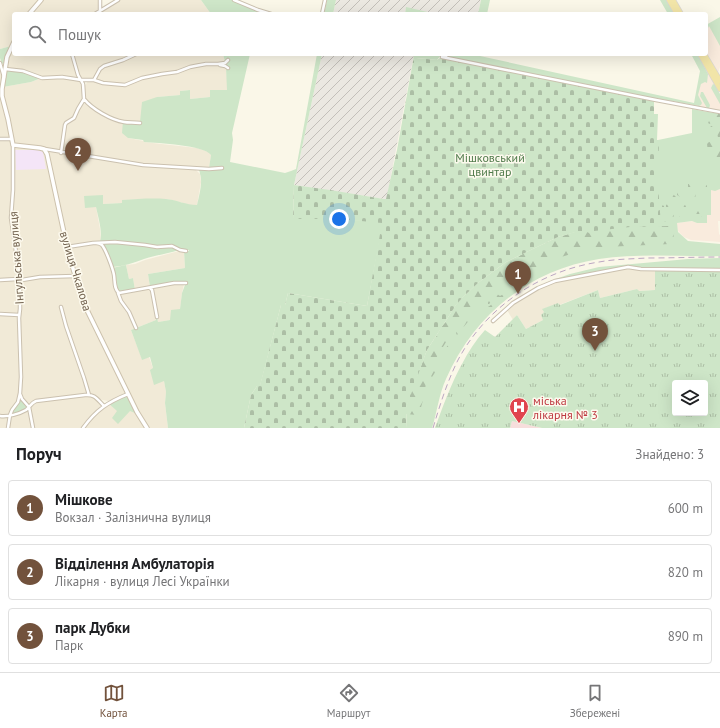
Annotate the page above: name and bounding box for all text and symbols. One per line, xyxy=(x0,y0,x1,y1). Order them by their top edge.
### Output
search box xyxy=(12,12,708,56)
icon: search xyxy=(26,23,48,45)
text: Пошук xyxy=(58,25,101,44)
pin: 2 xyxy=(65,138,91,171)
park label: Мішковський цвинтар xyxy=(455,150,525,179)
your location xyxy=(329,209,349,229)
street label: Інгульська вулиця xyxy=(5,211,27,305)
street label: вулиця Чкалова xyxy=(57,229,95,313)
pin: 1 xyxy=(505,261,531,294)
pin: 3 xyxy=(582,318,608,351)
map controls xyxy=(672,380,708,416)
button: layers xyxy=(672,380,708,416)
place label: міська лікарня № 3 xyxy=(532,393,598,422)
hospital icon: міська лікарня № 3 xyxy=(508,396,530,424)
text: Поруч xyxy=(16,443,62,465)
text: Знайдено: 3 xyxy=(635,446,704,463)
text: Мішкове xyxy=(55,490,113,509)
text: 1 xyxy=(26,500,34,517)
text: 600 m xyxy=(668,500,703,517)
text: Вокзал · Залізнична вулиця xyxy=(55,509,211,526)
text: Відділення Амбулаторія xyxy=(55,554,214,573)
text: 2 xyxy=(26,564,34,581)
text: 820 m xyxy=(668,564,703,581)
text: Лікарня · вулиця Лесі Українки xyxy=(55,573,230,590)
text: парк Дубки xyxy=(55,618,130,637)
text: 3 xyxy=(26,628,34,645)
text: 890 m xyxy=(668,628,703,645)
text: Парк xyxy=(55,637,83,654)
tab: Карта xyxy=(100,682,127,720)
tab: Маршрут xyxy=(327,682,370,720)
tab: Збережені xyxy=(570,682,620,720)

